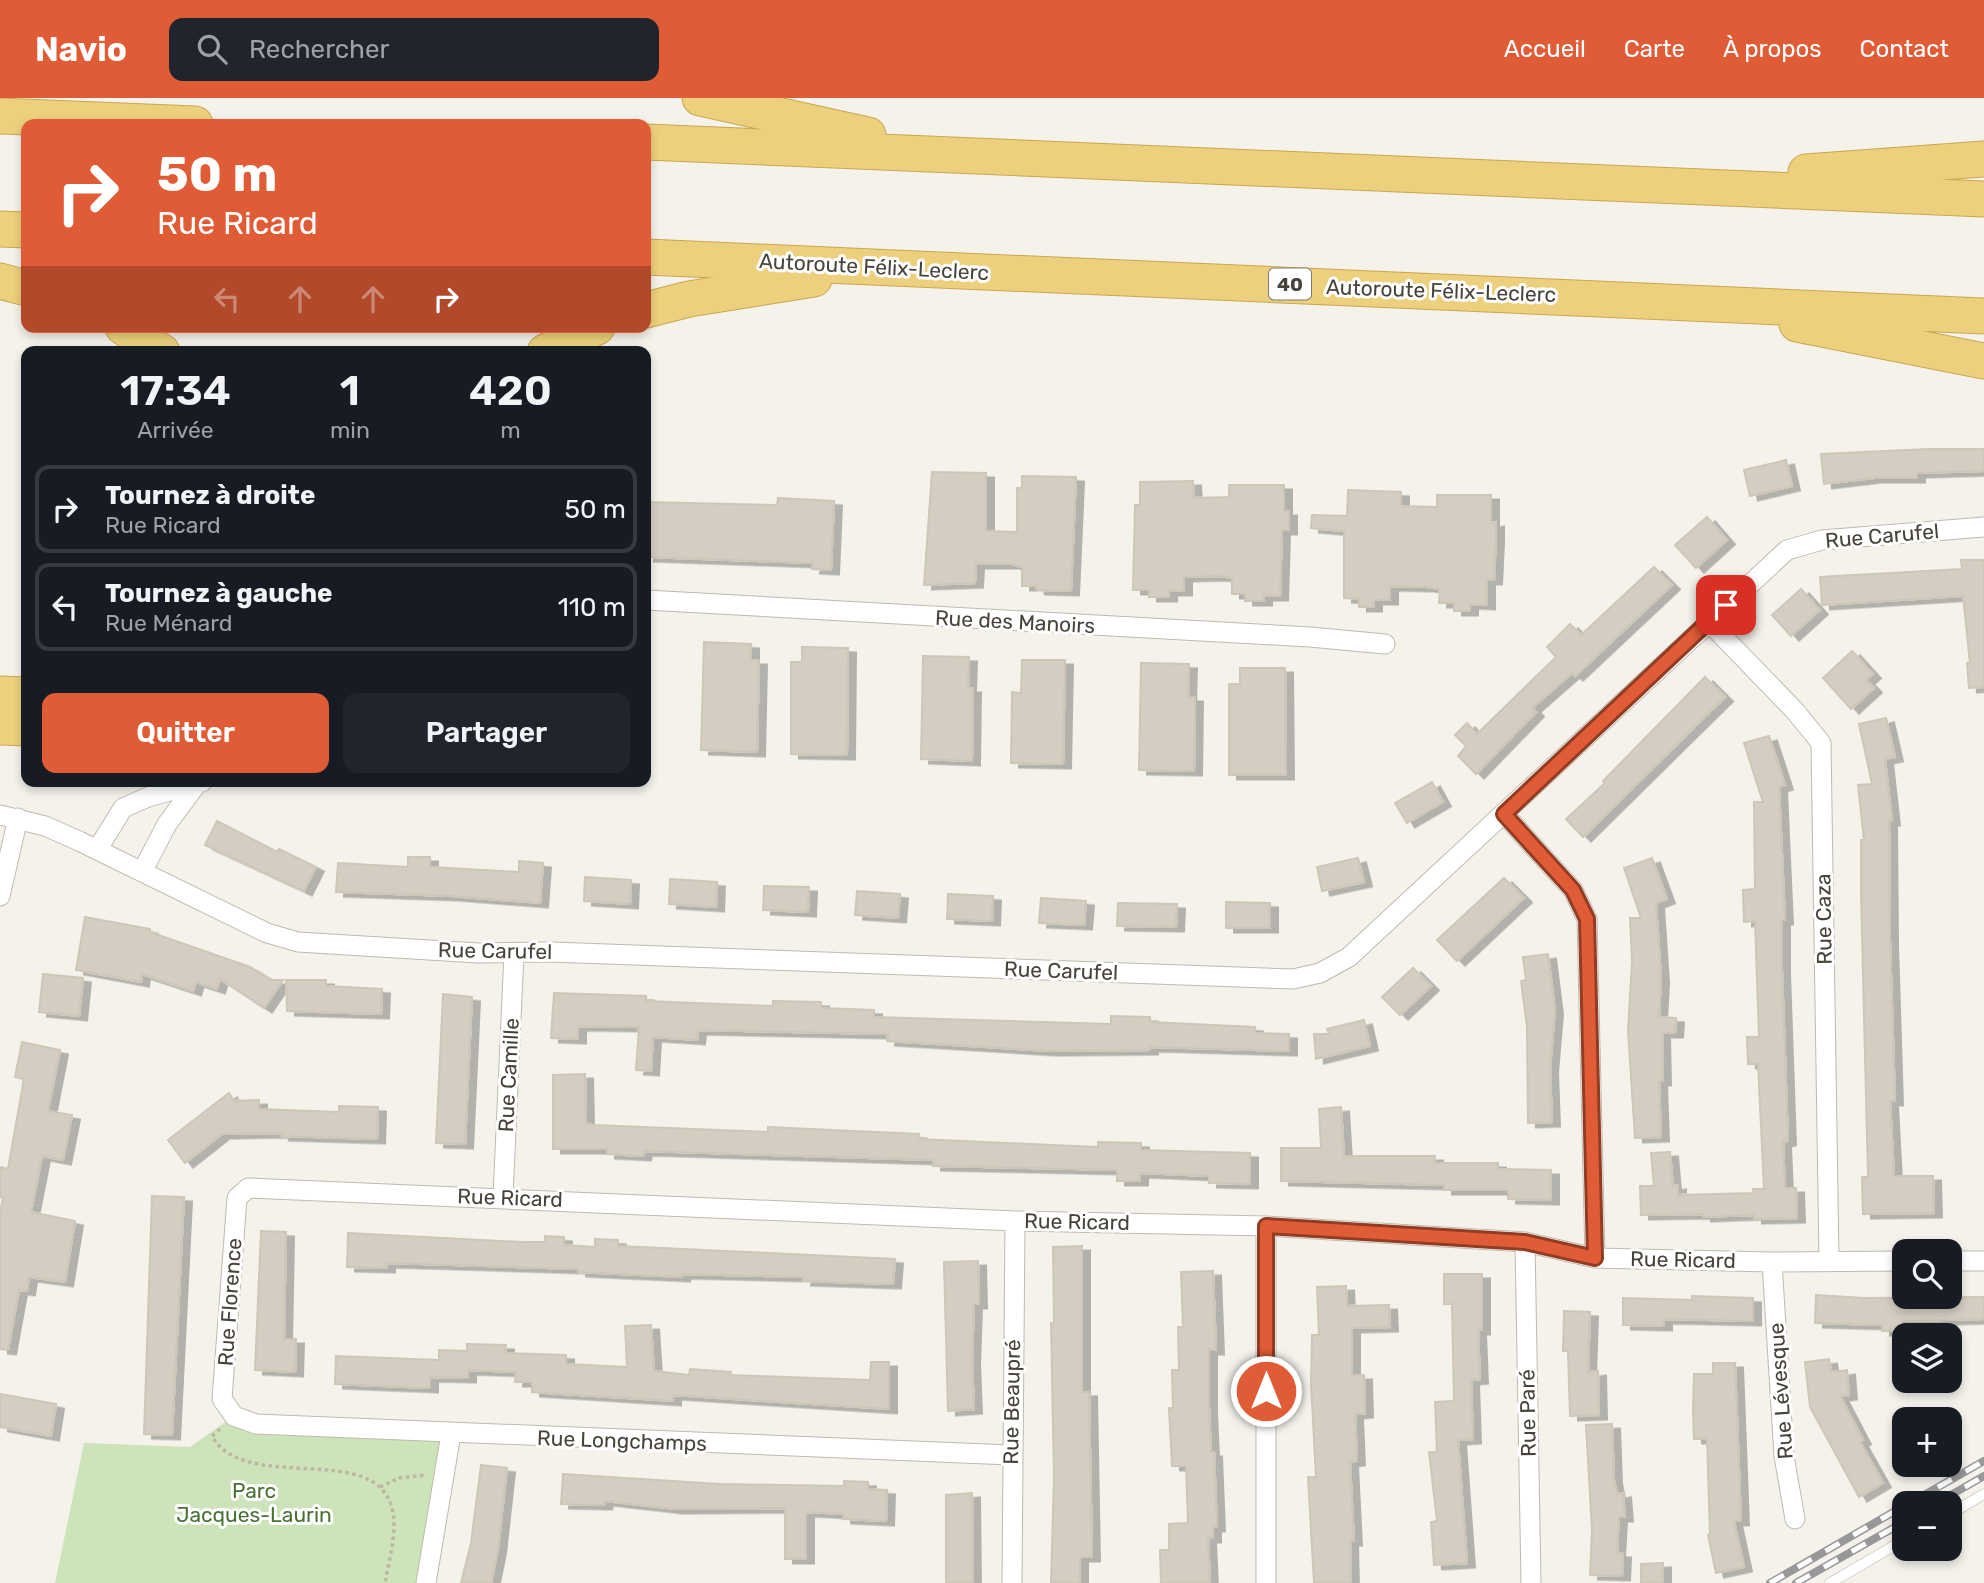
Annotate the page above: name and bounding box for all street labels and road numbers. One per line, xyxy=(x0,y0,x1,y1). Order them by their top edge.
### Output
street label: Autoroute Félix-Leclerc xyxy=(758,248,990,285)
road number: 40 xyxy=(1269,268,1311,300)
street label: Autoroute Félix-Leclerc xyxy=(1326,274,1557,307)
street label: Rue Carufel xyxy=(1824,518,1940,553)
street label: Rue des Manoirs xyxy=(934,605,1096,638)
street label: Rue Caza xyxy=(1810,873,1837,965)
street label: Rue Carufel xyxy=(438,937,552,964)
street label: Rue Carufel xyxy=(1003,956,1119,985)
street label: Rue Camille xyxy=(493,1017,524,1133)
street label: Rue Ricard xyxy=(457,1183,563,1212)
street label: Rue Ricard xyxy=(1024,1208,1130,1235)
street label: Rue Florence xyxy=(213,1237,246,1367)
street label: Rue Ricard xyxy=(1630,1246,1736,1273)
street label: Rue Lévesque xyxy=(1763,1322,1798,1460)
street label: Rue Beaupré xyxy=(998,1339,1025,1465)
street label: Rue Paré xyxy=(1514,1369,1541,1457)
street label: Rue Longchamps xyxy=(537,1425,707,1456)

